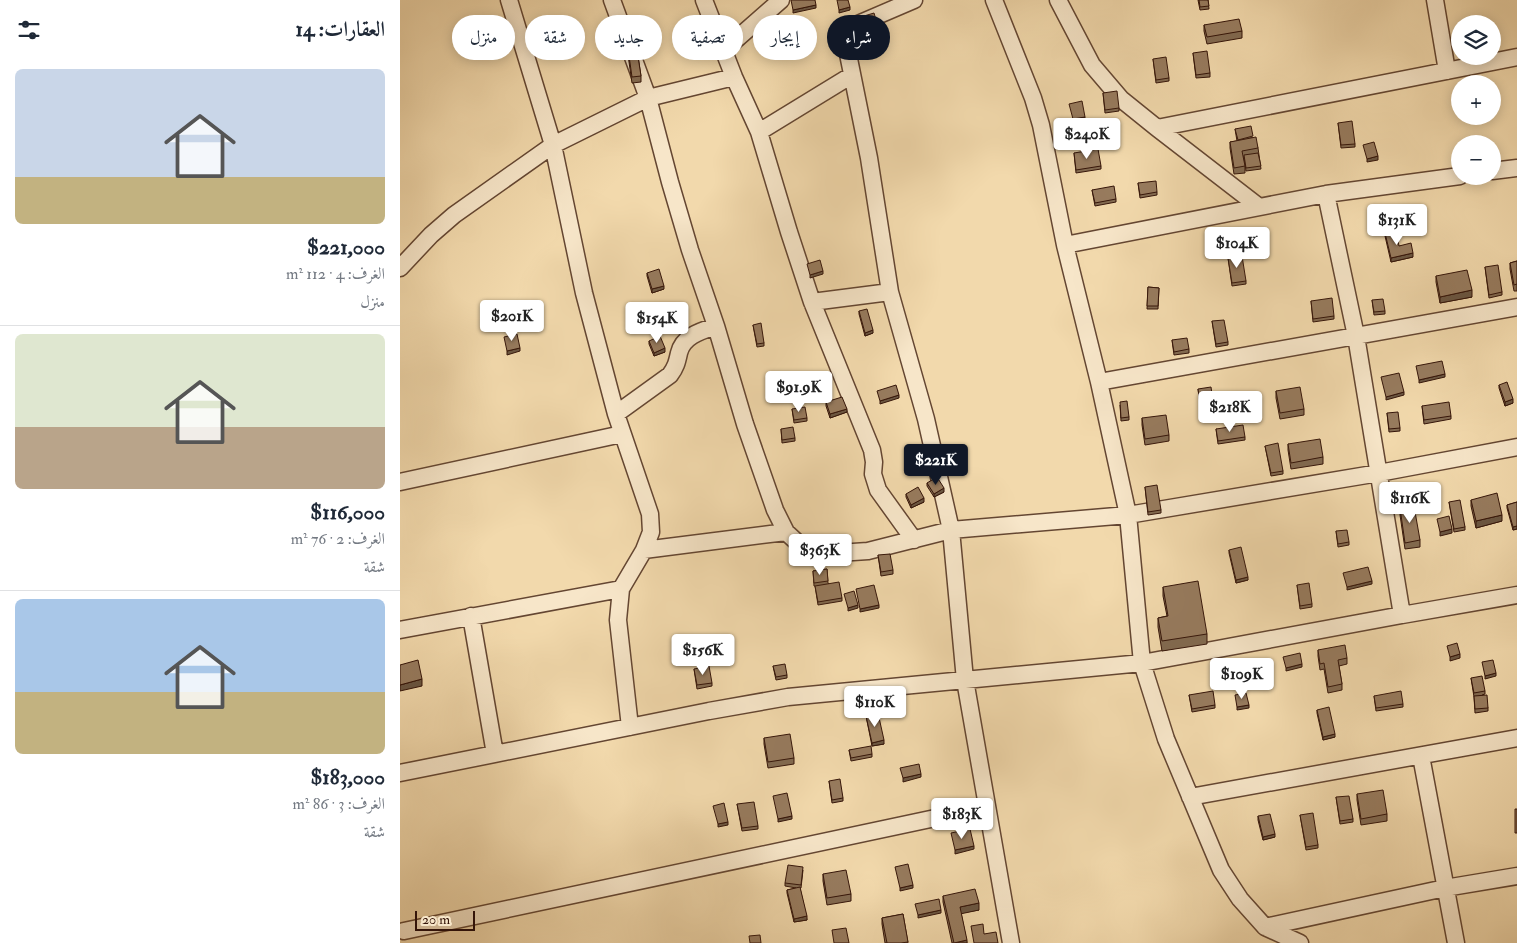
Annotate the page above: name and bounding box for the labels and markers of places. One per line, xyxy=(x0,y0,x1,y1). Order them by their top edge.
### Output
pin: $240K xyxy=(1052,118,1122,160)
pin: $131K xyxy=(1362,204,1432,246)
pin: $104K xyxy=(1202,226,1272,269)
pin: $201K xyxy=(477,300,547,342)
pin: $154K xyxy=(622,302,692,344)
pin: $91.9K xyxy=(758,370,840,413)
pin: $218K xyxy=(1195,390,1265,433)
pin: $221K xyxy=(901,444,971,486)
pin: $116K xyxy=(1375,482,1445,524)
pin: $363K xyxy=(785,534,855,576)
pin: $156K xyxy=(668,634,738,676)
pin: $109K xyxy=(1207,658,1277,700)
pin: $110K xyxy=(840,686,910,728)
pin: $183K xyxy=(927,798,997,840)

